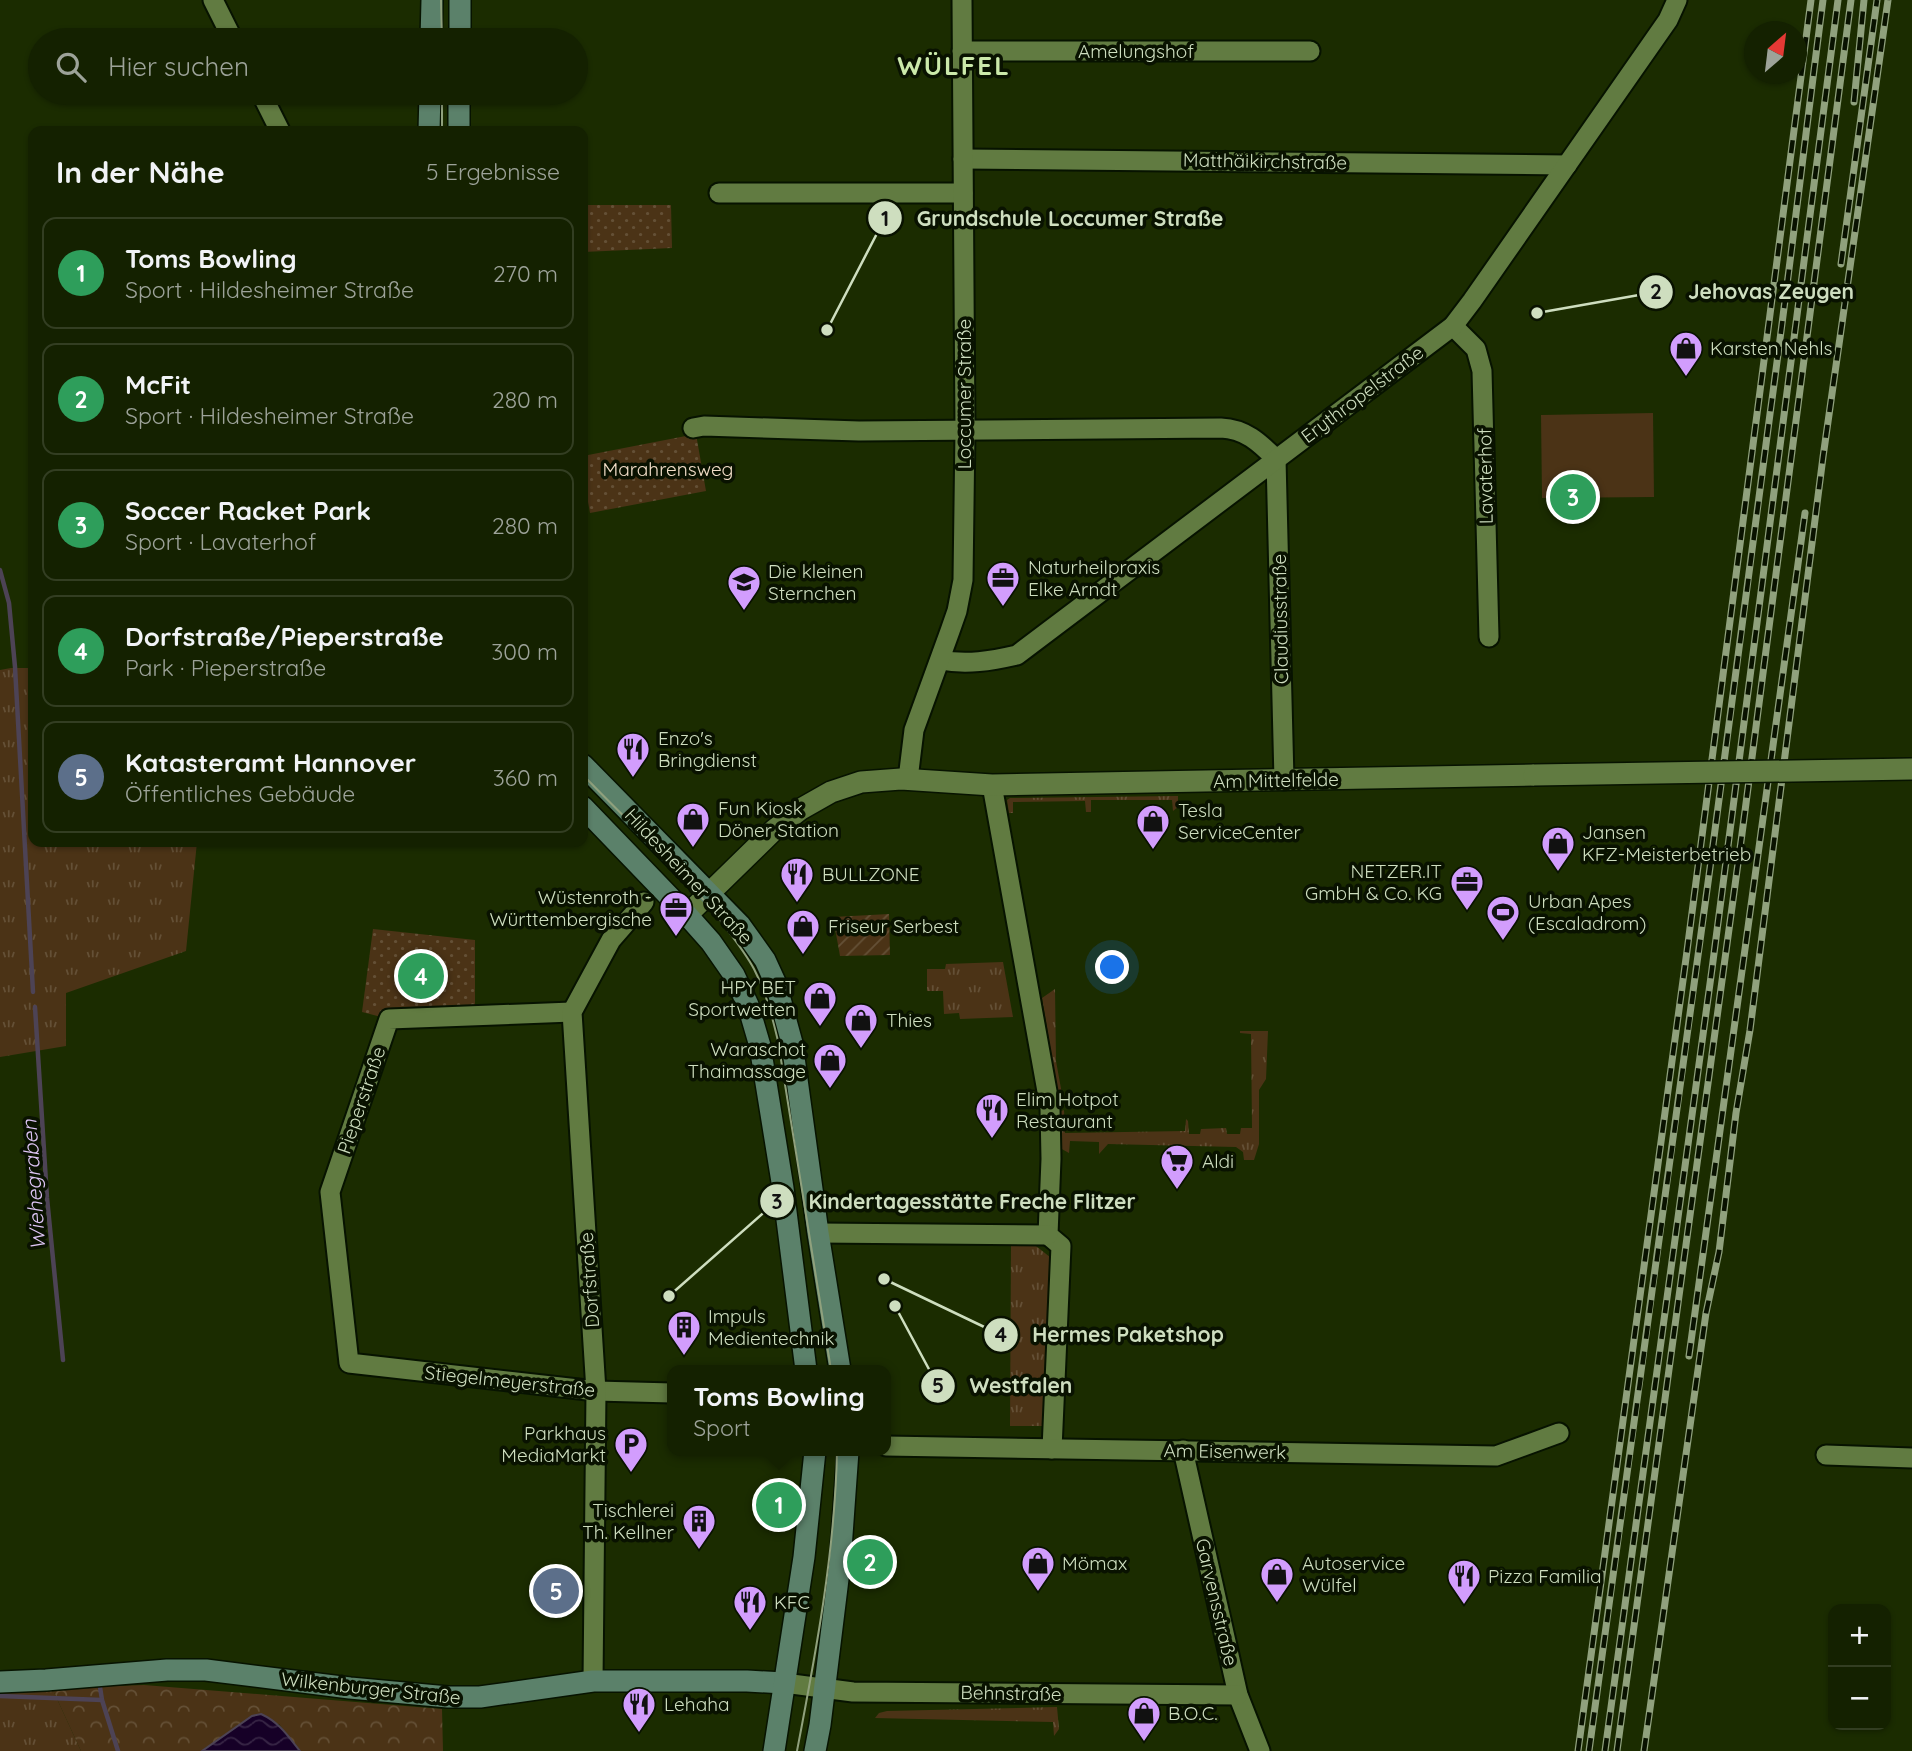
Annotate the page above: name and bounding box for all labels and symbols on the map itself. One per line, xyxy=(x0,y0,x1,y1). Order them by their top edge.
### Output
north arrow xyxy=(1744,21,1807,84)
street label: Amelungshof xyxy=(1078,39,1194,63)
district label: WÜLFEL xyxy=(897,49,1011,82)
street label: Matthäikirchstraße xyxy=(1183,148,1347,174)
callout: Grundschule Loccumer Straße xyxy=(868,197,1237,239)
text: 1 xyxy=(881,205,889,231)
text: Grundschule Loccumer Straße xyxy=(917,205,1223,231)
callout: Jehovas Zeugen xyxy=(1639,271,1868,313)
text: 2 xyxy=(1650,278,1662,304)
text: Jehovas Zeugen xyxy=(1688,278,1854,304)
street label: Loccumer Straße xyxy=(952,319,976,469)
shop icon: Karsten Nehls xyxy=(1667,329,1705,378)
place label: Karsten Nehls xyxy=(1710,336,1833,360)
street label: Erythropelstraße xyxy=(1296,340,1428,448)
street label: Lavaterhof xyxy=(1472,427,1498,524)
park label: Marahrensweg xyxy=(603,457,733,481)
pin: 3 xyxy=(1550,471,1596,523)
street label: Claudiusstraße xyxy=(1267,554,1293,684)
place label: Naturheilpraxis Elke Arndt xyxy=(1028,555,1160,601)
place label: Die kleinen Sternchen xyxy=(768,559,863,605)
office icon: Naturheilpraxis Elke Arndt xyxy=(984,559,1022,608)
school or university icon: Die kleinen Sternchen xyxy=(725,563,763,612)
place label: Enzo's Bringdienst xyxy=(658,726,757,772)
restaurant icon: Enzo's Bringdienst xyxy=(614,730,652,779)
street label: Am Mittelfelde xyxy=(1213,767,1339,793)
place label: Fun Kiosk Döner Station xyxy=(718,796,839,842)
place label: Tesla ServiceCenter xyxy=(1178,798,1302,844)
shop icon: Fun Kiosk Döner Station xyxy=(674,800,712,849)
shop icon: Tesla ServiceCenter xyxy=(1134,802,1172,851)
street label: Hildesheimer Straße xyxy=(620,803,758,949)
place label: Jansen KFZ-Meisterbetrieb xyxy=(1582,820,1751,866)
shop icon: Jansen KFZ-Meisterbetrieb xyxy=(1539,824,1577,873)
restaurant icon: BULLZONE xyxy=(778,855,816,904)
place label: NETZER.IT GmbH & Co. KG xyxy=(1305,859,1442,905)
place label: BULLZONE xyxy=(822,862,919,886)
office icon: NETZER.IT GmbH & Co. KG xyxy=(1448,863,1486,912)
place label: Wüstenroth - Württembergische xyxy=(489,885,652,931)
office icon: Wüstenroth - Württembergische xyxy=(657,889,695,938)
place label: Urban Apes (Escaladrom) xyxy=(1528,889,1646,935)
sports icon: Urban Apes (Escaladrom) xyxy=(1484,893,1522,942)
shop icon: Friseur Serbest xyxy=(784,907,822,956)
place label: Friseur Serbest xyxy=(828,914,959,938)
pin: 4 xyxy=(398,950,444,1002)
your location xyxy=(1095,950,1129,984)
place label: HPY BET Sportwetten xyxy=(688,975,796,1021)
shop icon: HPY BET Sportwetten xyxy=(801,979,839,1028)
shop icon: Thies xyxy=(842,1001,880,1050)
place label: Thies xyxy=(886,1008,932,1032)
place label: Waraschot Thaimassage xyxy=(688,1037,806,1083)
shop icon: Waraschot Thaimassage xyxy=(811,1041,849,1090)
street label: Pieperstraße xyxy=(331,1043,391,1157)
place label: Elim Hotpot Restaurant xyxy=(1016,1087,1119,1133)
restaurant icon: Elim Hotpot Restaurant xyxy=(973,1091,1011,1140)
water label: Wiehegraben xyxy=(15,1118,51,1251)
supermarket icon: Aldi xyxy=(1158,1142,1196,1191)
place label: Aldi xyxy=(1202,1149,1234,1173)
callout: Kindertagesstätte Freche Flitzer xyxy=(760,1180,1150,1222)
text: 3 xyxy=(771,1188,783,1214)
text: Kindertagesstätte Freche Flitzer xyxy=(808,1188,1136,1214)
street label: Dorfstraße xyxy=(574,1231,604,1329)
place label: Impuls Medientechnik xyxy=(708,1304,835,1350)
building icon: Impuls Medientechnik xyxy=(665,1308,703,1357)
callout: Hermes Paketshop xyxy=(984,1314,1238,1356)
text: 4 xyxy=(995,1321,1007,1347)
text: Hermes Paketshop xyxy=(1032,1321,1224,1347)
street label: Stiegelmeyerstraße xyxy=(424,1360,596,1402)
callout: Westfalen xyxy=(921,1365,1087,1407)
text: 5 xyxy=(932,1372,944,1398)
text: Westfalen xyxy=(970,1372,1072,1398)
place label: Parkhaus MediaMarkt xyxy=(501,1421,606,1467)
parking icon: Parkhaus MediaMarkt xyxy=(612,1425,650,1474)
street label: Am Eisenwerk xyxy=(1163,1438,1287,1464)
pin: 1 xyxy=(756,1479,802,1531)
place label: Tischlerei Th. Kellner xyxy=(582,1498,675,1544)
building icon: Tischlerei Th. Kellner xyxy=(680,1502,718,1551)
pin: 2 xyxy=(847,1536,893,1588)
street label: Garvensstraße xyxy=(1191,1536,1243,1668)
shop icon: Mömax xyxy=(1019,1544,1057,1593)
place label: Mömax xyxy=(1062,1551,1127,1575)
place label: Autoservice Wülfel xyxy=(1302,1551,1405,1597)
shop icon: Autoservice Wülfel xyxy=(1258,1555,1296,1604)
restaurant icon: Pizza Familia xyxy=(1445,1557,1483,1606)
place label: Pizza Familia xyxy=(1488,1564,1602,1588)
pin: 5 xyxy=(533,1565,579,1617)
restaurant icon: KFC xyxy=(731,1583,769,1632)
place label: KFC xyxy=(774,1590,810,1614)
street label: Wilkenburger Straße xyxy=(280,1667,462,1709)
street label: Behnstraße xyxy=(960,1680,1062,1706)
restaurant icon: Lehaha xyxy=(620,1685,658,1734)
place label: Lehaha xyxy=(664,1692,729,1716)
shop icon: B.O.C. xyxy=(1125,1694,1163,1743)
place label: B.O.C. xyxy=(1168,1701,1218,1725)

